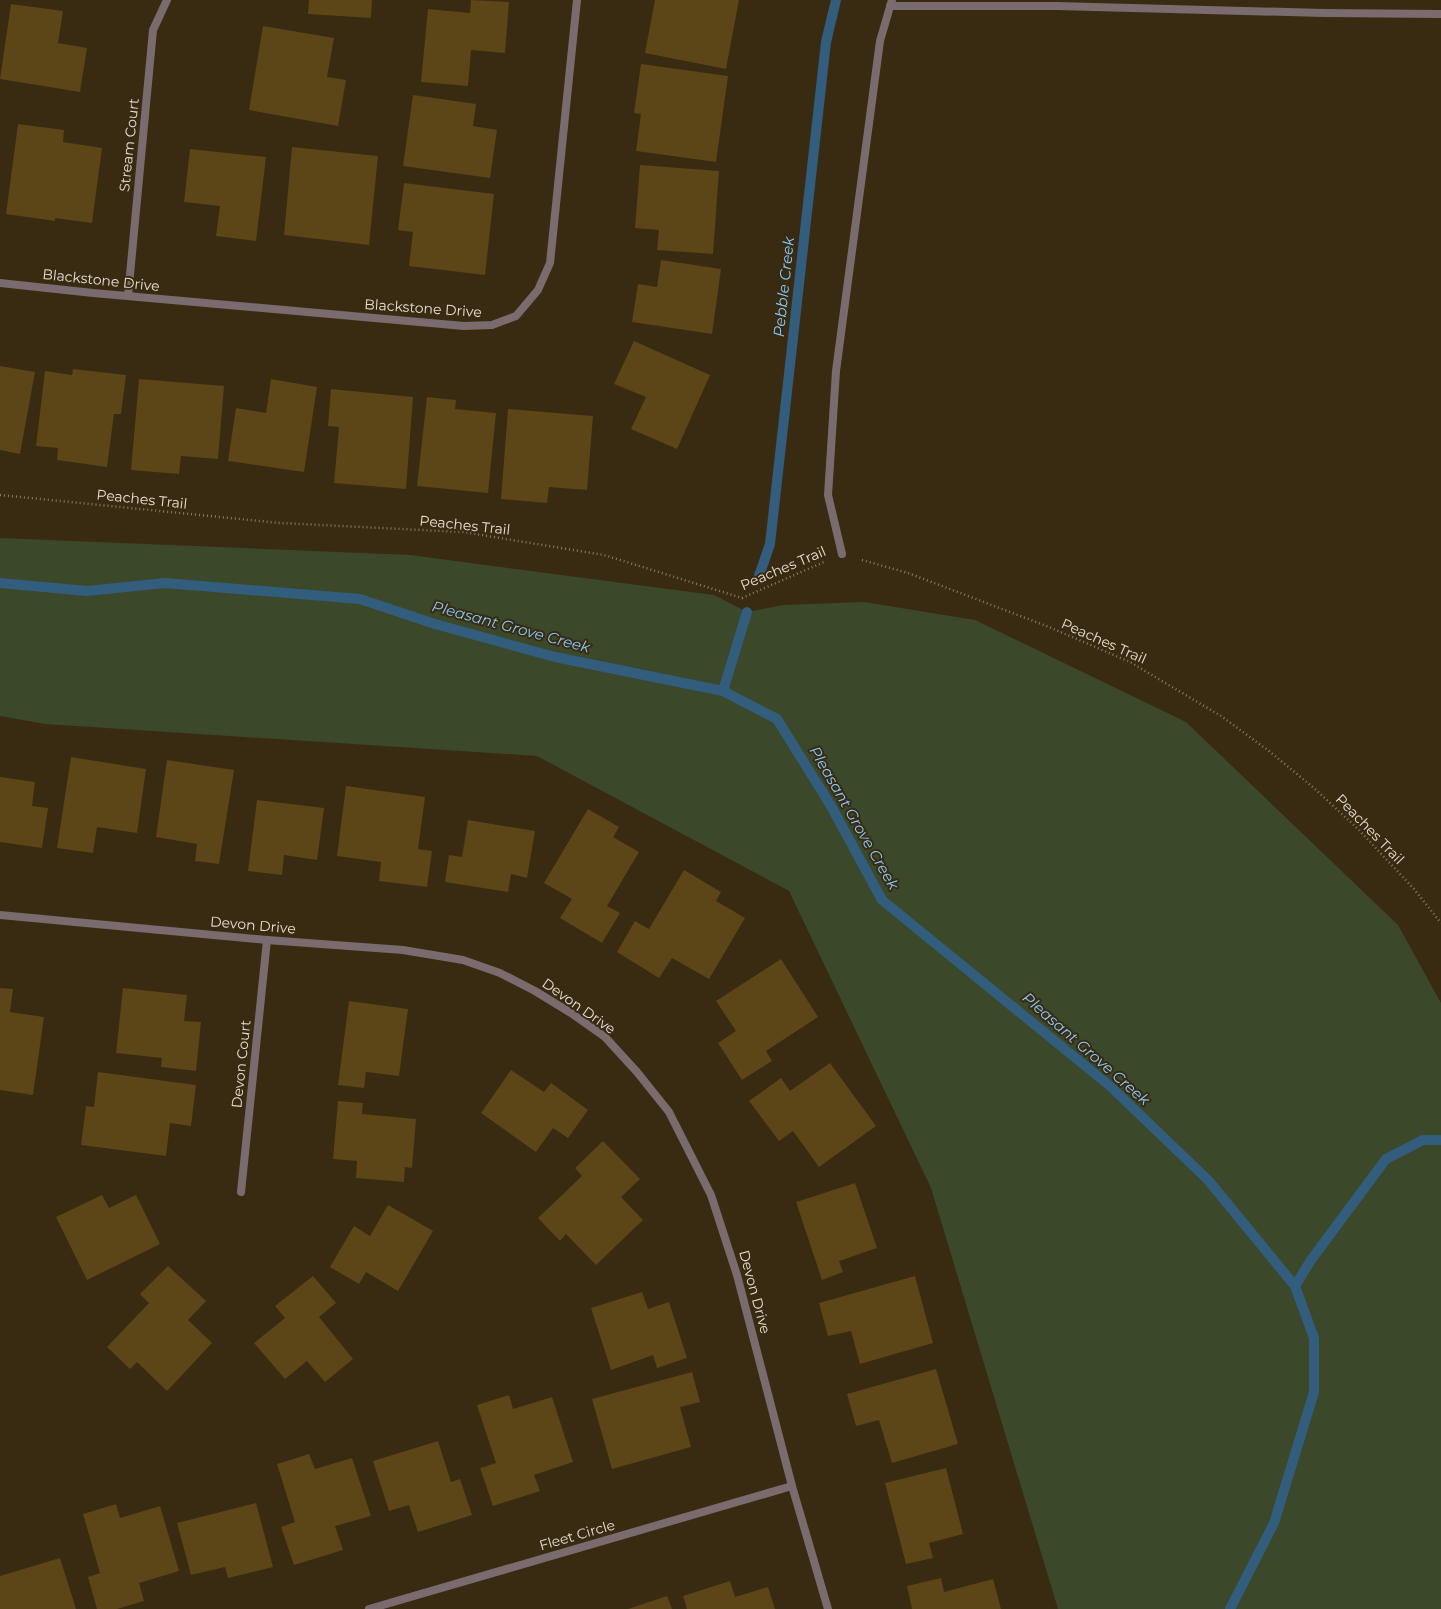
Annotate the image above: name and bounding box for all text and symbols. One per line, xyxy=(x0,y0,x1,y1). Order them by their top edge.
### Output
street label: Stream Court xyxy=(115,97,143,193)
water label: Pebble Creek xyxy=(769,235,798,338)
street label: Blackstone Drive xyxy=(41,265,161,295)
street label: Blackstone Drive xyxy=(364,295,482,321)
street label: Peaches Trail xyxy=(96,485,188,513)
street label: Peaches Trail xyxy=(419,511,511,539)
street label: Peaches Trail xyxy=(737,542,829,594)
water label: Pleasant Grove Creek xyxy=(430,596,593,657)
street label: Peaches Trail xyxy=(1059,614,1149,668)
water label: Pleasant Grove Creek xyxy=(805,742,904,894)
street label: Peaches Trail xyxy=(1332,790,1408,868)
street label: Devon Drive xyxy=(209,912,297,938)
street label: Devon Drive xyxy=(539,974,619,1038)
water label: Pleasant Grove Creek xyxy=(1019,988,1155,1110)
street label: Devon Court xyxy=(227,1019,255,1109)
street label: Devon Drive xyxy=(735,1248,775,1336)
street label: Fleet Circle xyxy=(537,1516,617,1554)

